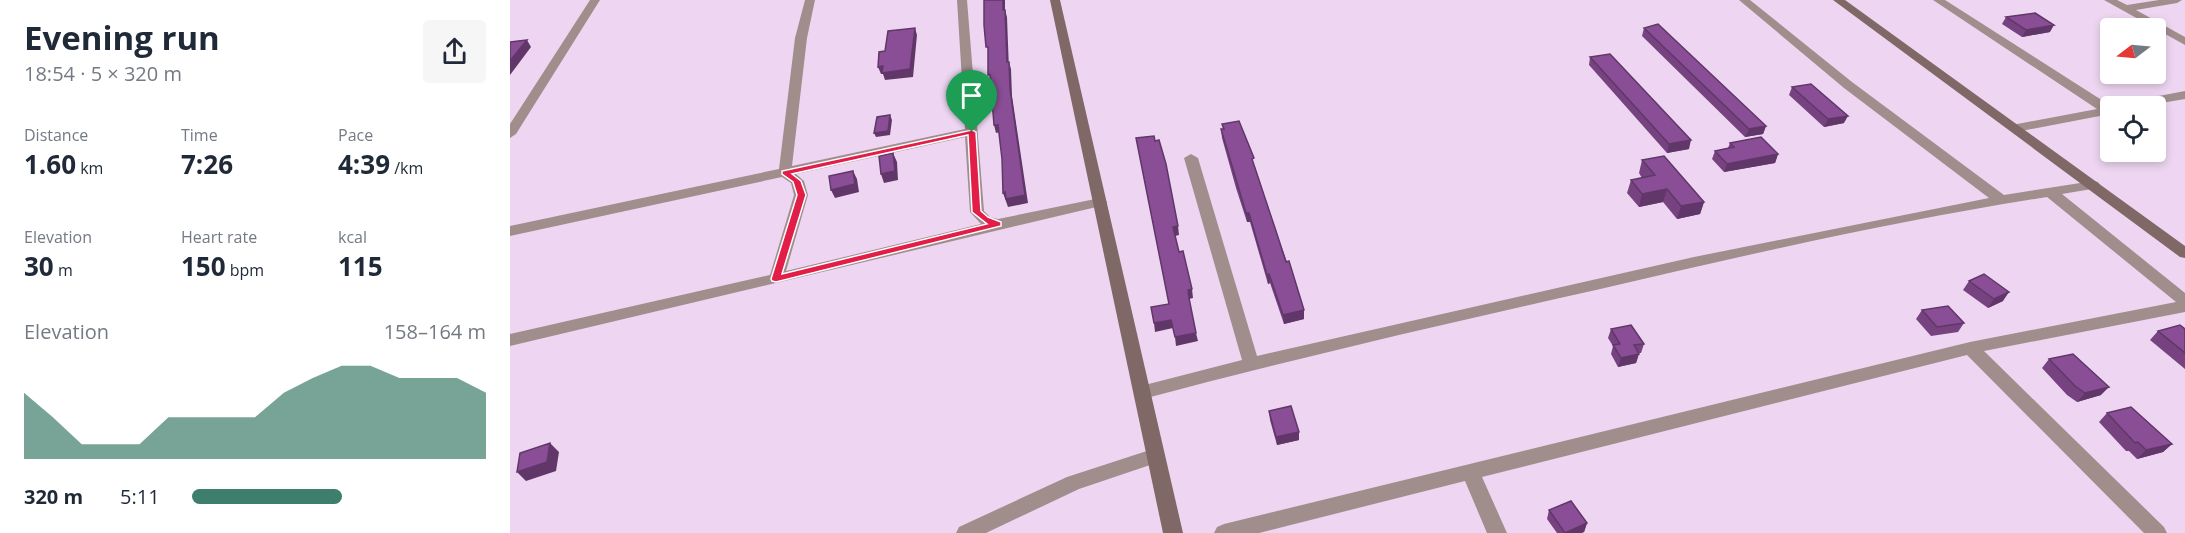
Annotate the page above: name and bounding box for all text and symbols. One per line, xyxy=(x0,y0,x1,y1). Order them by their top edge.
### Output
text: Evening run xyxy=(24,15,220,60)
north arrow xyxy=(2100,18,2166,84)
map controls xyxy=(2100,18,2166,162)
button: share xyxy=(423,20,486,83)
text: 18:54 · 5 × 320 m xyxy=(24,60,182,87)
pin xyxy=(946,70,997,132)
icon: arrive xyxy=(955,79,988,112)
button: locate xyxy=(2100,96,2166,162)
text: Distance xyxy=(24,124,88,146)
text: Time xyxy=(181,124,218,146)
text: Pace xyxy=(338,124,373,146)
text: 1.60 xyxy=(24,146,76,182)
text: 7:26 xyxy=(181,146,233,182)
text: 4:39 xyxy=(338,146,390,182)
text: km xyxy=(76,157,103,179)
text: /km xyxy=(390,157,423,179)
text: Elevation xyxy=(24,226,92,248)
text: Heart rate xyxy=(181,226,257,248)
text: kcal xyxy=(338,226,367,248)
text: 30 xyxy=(24,248,54,284)
text: 150 xyxy=(181,248,226,284)
text: 115 xyxy=(338,248,383,284)
text: m xyxy=(54,259,73,281)
text: bpm xyxy=(226,259,264,281)
text: Elevation xyxy=(24,318,109,345)
text: 158–164 m xyxy=(384,318,486,345)
text: 320 m xyxy=(24,483,83,510)
text: 5:11 xyxy=(120,483,160,510)

